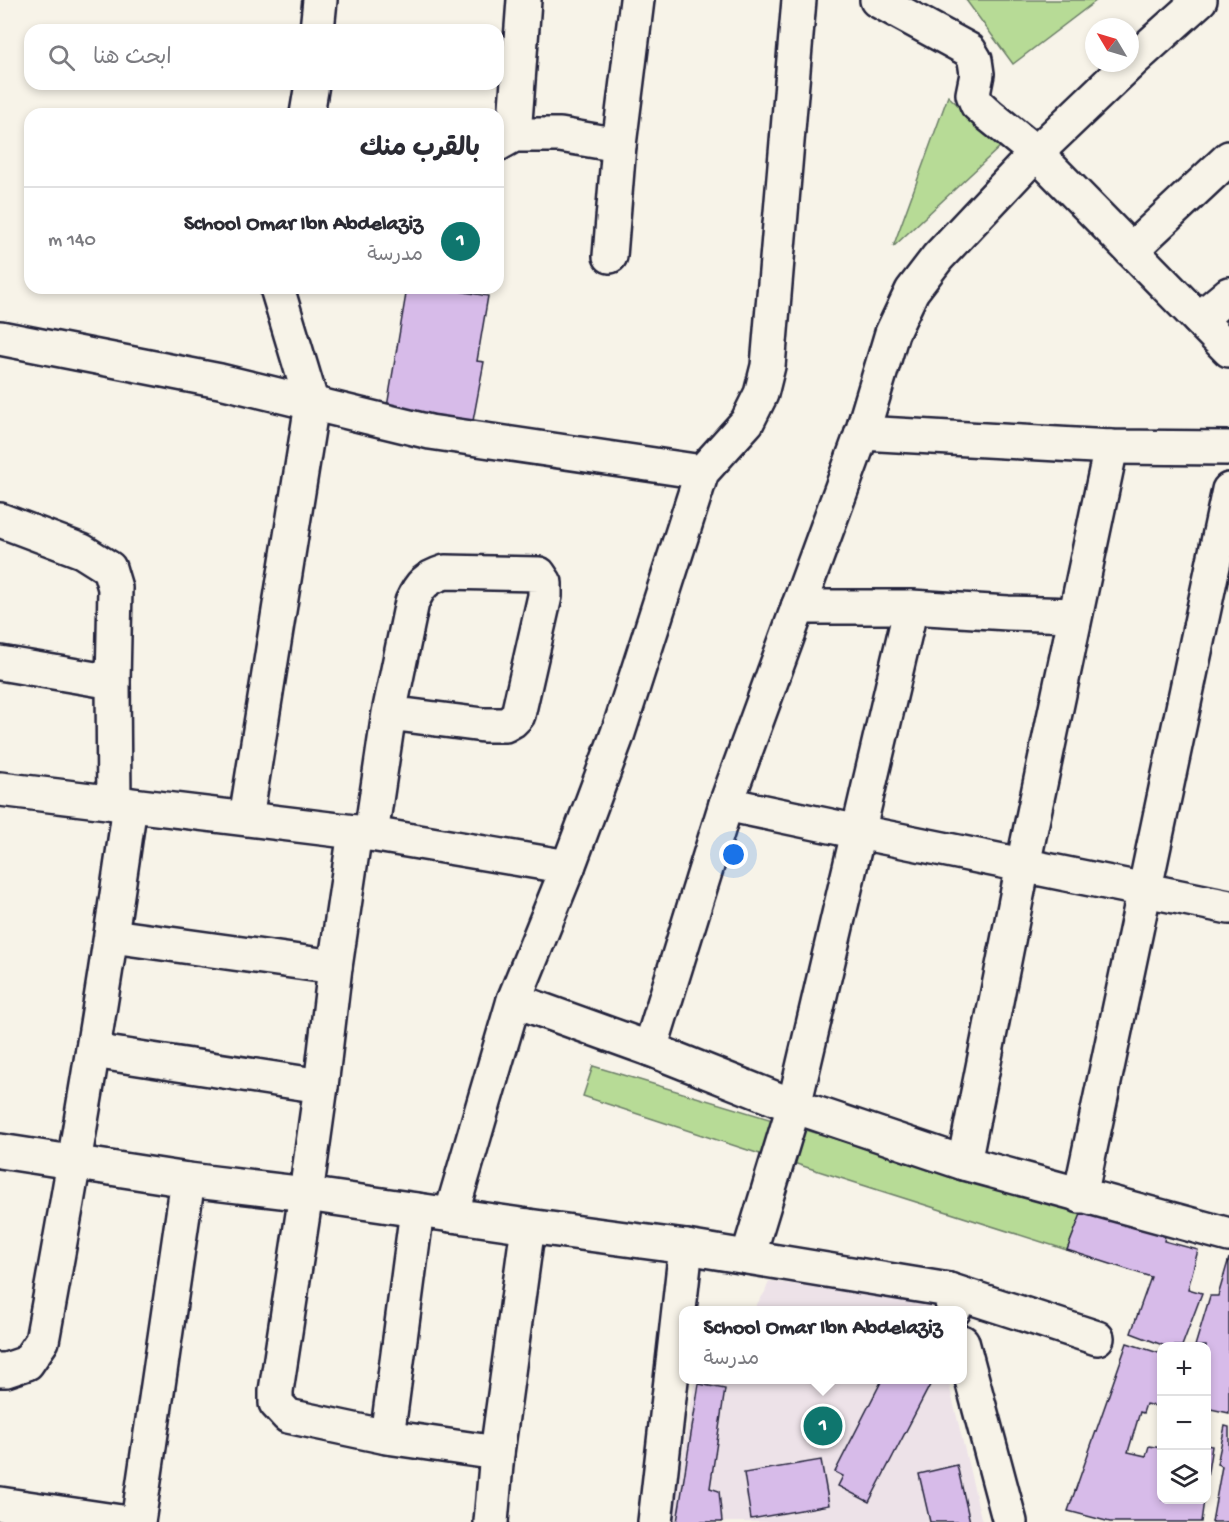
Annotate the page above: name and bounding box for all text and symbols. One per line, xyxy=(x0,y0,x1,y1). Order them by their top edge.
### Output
north arrow xyxy=(1085,18,1139,72)
search box xyxy=(24,24,504,90)
icon: search xyxy=(45,41,78,74)
text: ابحث هنا xyxy=(93,46,172,72)
text: بالقرب منك xyxy=(360,135,480,166)
text: School Omar Ibn Abdelaziz xyxy=(184,212,423,238)
text: 140 m xyxy=(48,230,96,253)
text: 1 xyxy=(456,230,465,253)
text: مدرسة xyxy=(367,245,423,268)
your location xyxy=(719,840,748,869)
popup xyxy=(679,1306,967,1384)
text: School Omar Ibn Abdelaziz xyxy=(703,1316,943,1342)
map controls xyxy=(1157,1342,1211,1504)
button: + xyxy=(1157,1342,1211,1396)
text: مدرسة xyxy=(703,1349,759,1372)
button: − xyxy=(1157,1396,1211,1450)
pin: 1 xyxy=(804,1404,842,1448)
button: layers xyxy=(1157,1450,1211,1504)

